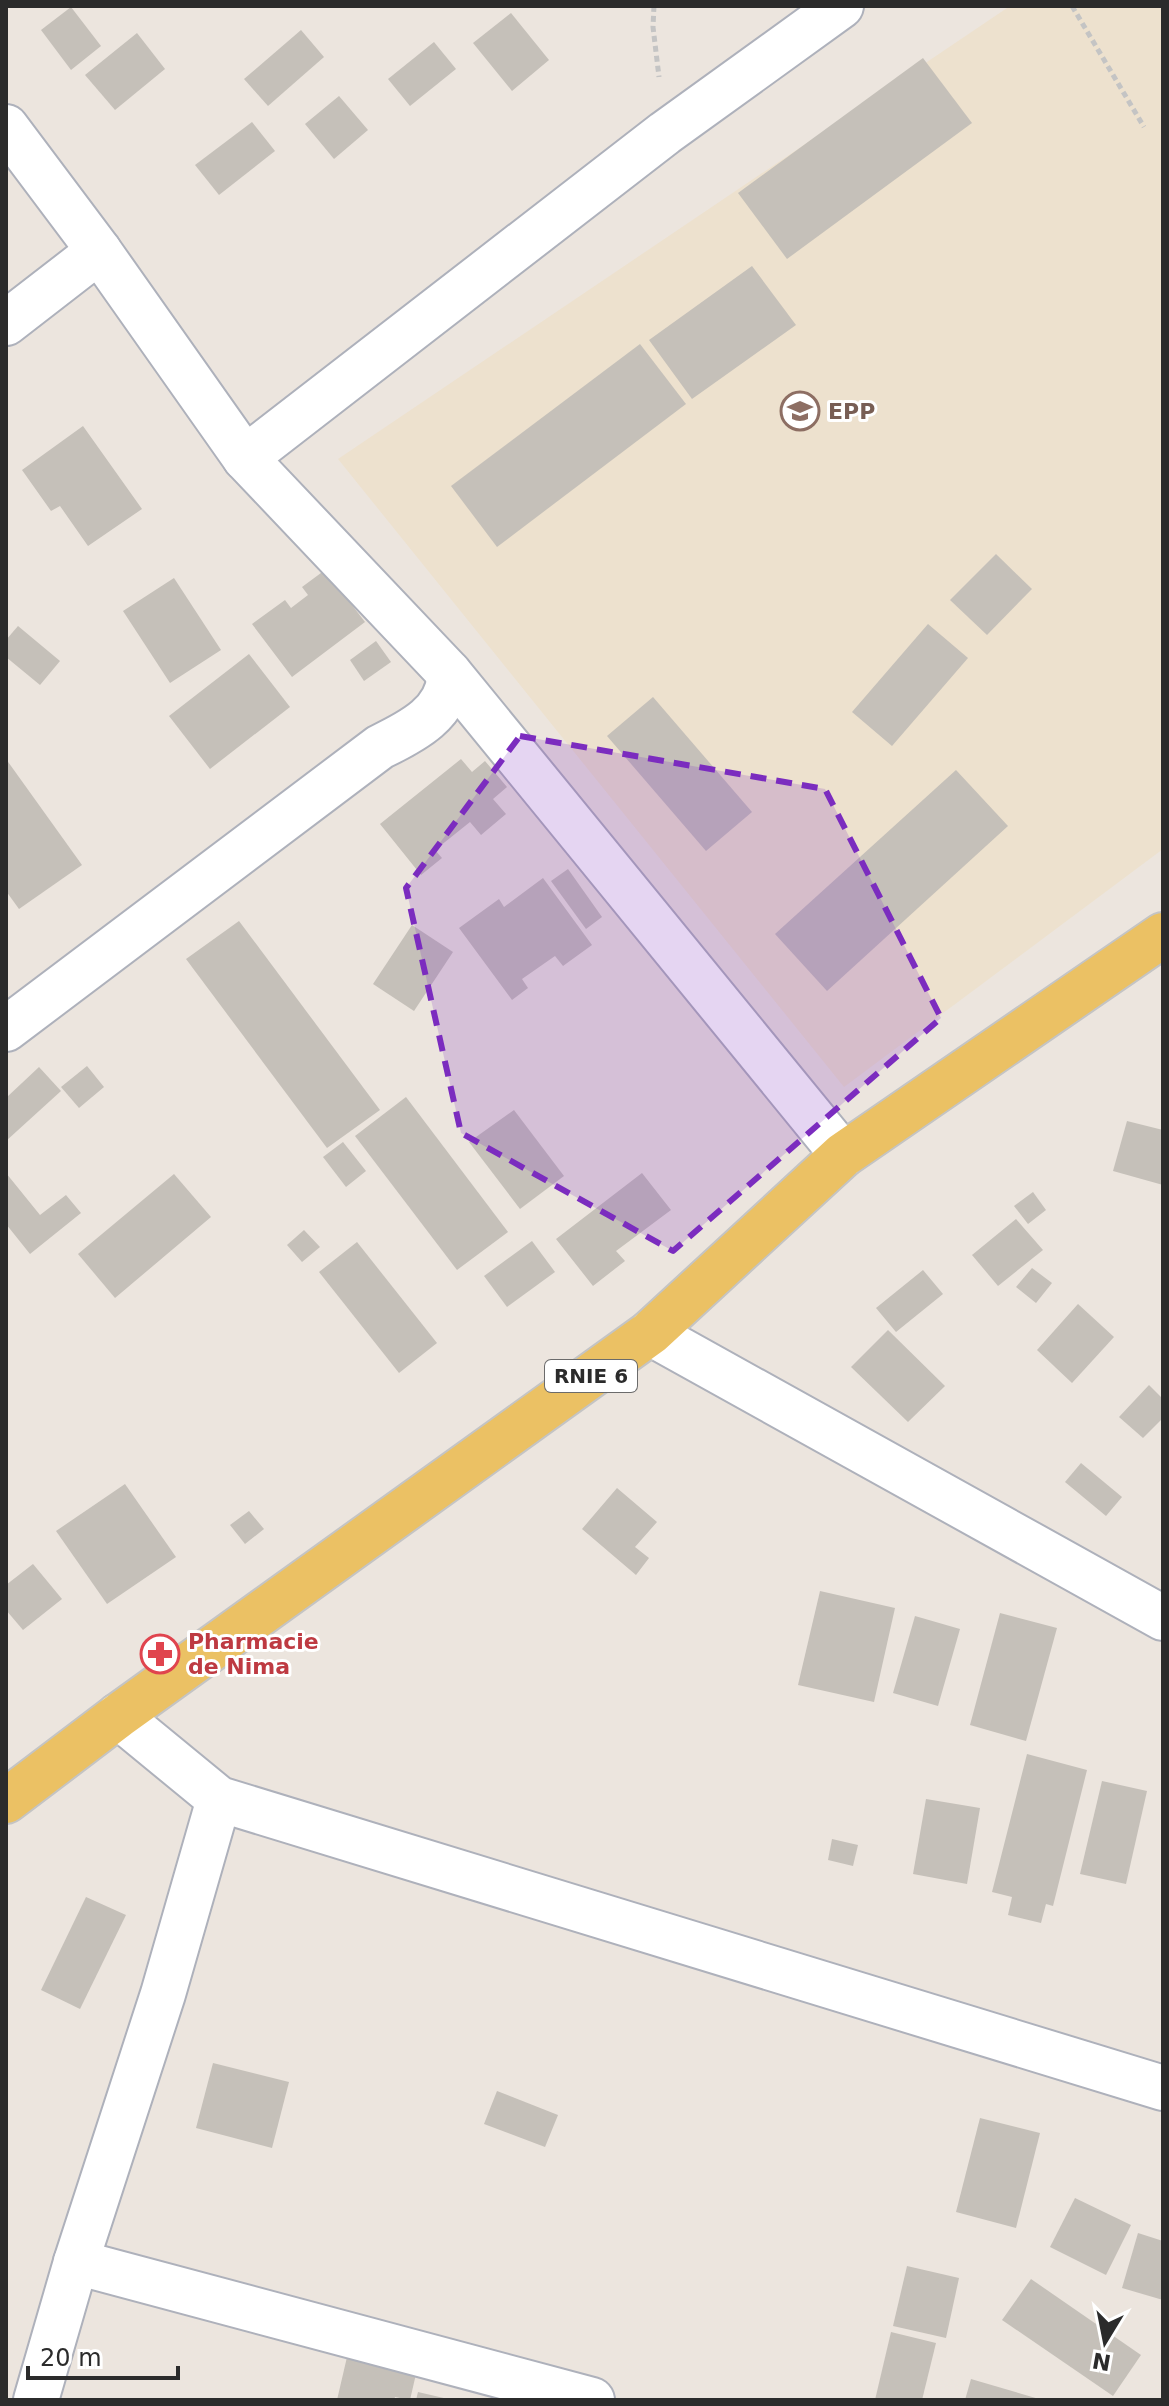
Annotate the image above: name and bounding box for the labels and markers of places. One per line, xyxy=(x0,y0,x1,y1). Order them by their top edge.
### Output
school or university icon: EPP xyxy=(779,390,821,432)
place label: EPP xyxy=(828,399,875,424)
place label: Pharmacie de Nima xyxy=(188,1629,319,1679)
pharmacy icon: Pharmacie de Nima xyxy=(139,1633,181,1675)

